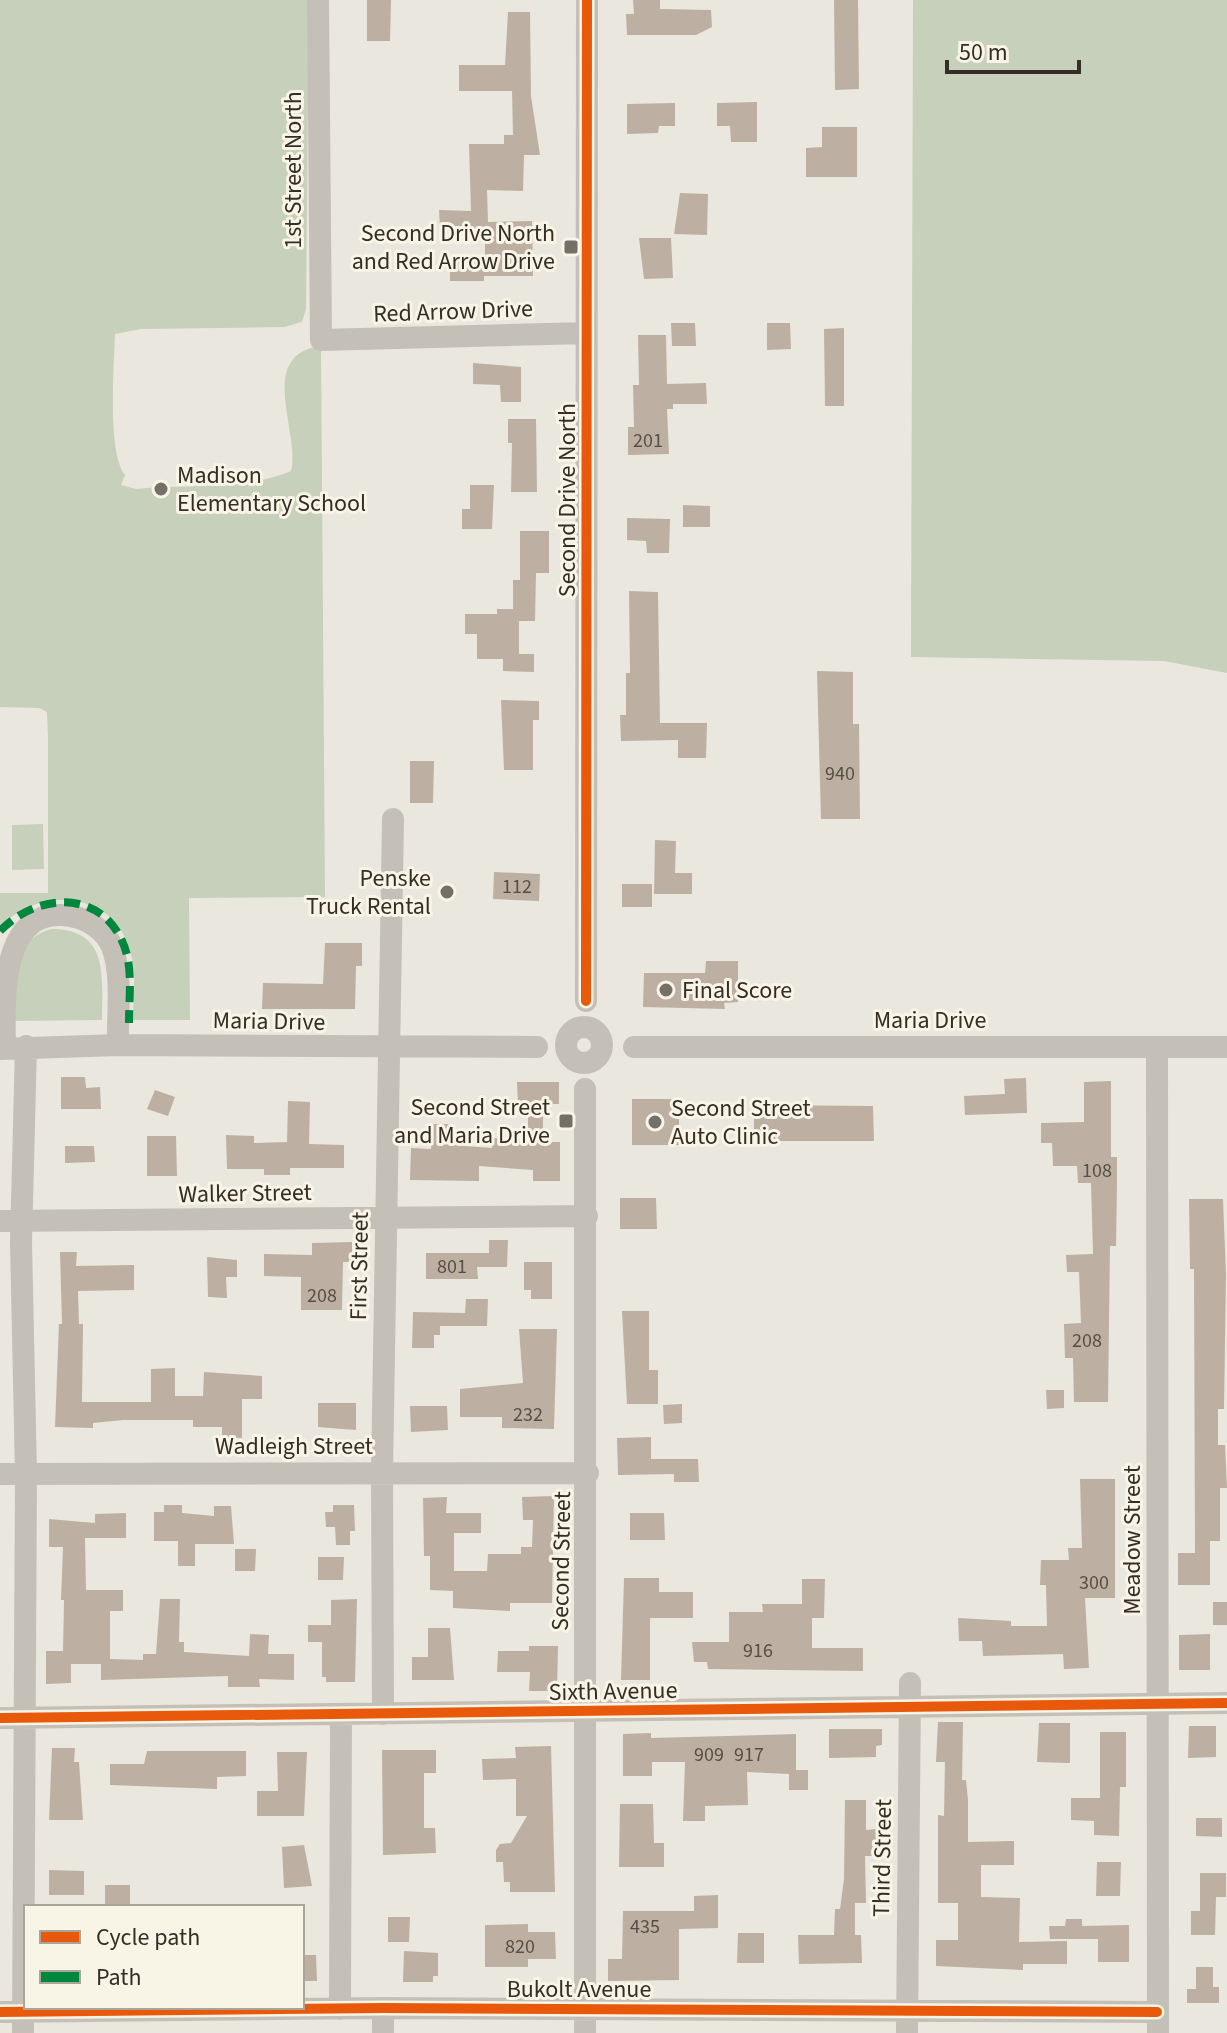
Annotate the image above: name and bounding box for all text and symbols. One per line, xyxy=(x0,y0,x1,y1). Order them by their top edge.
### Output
scale bar xyxy=(947,24,1079,74)
text: 50 m xyxy=(959,35,1008,70)
street label: 1st Street North xyxy=(276,91,311,249)
place label: Second Drive North and Red Arrow Drive xyxy=(352,216,555,279)
marker: Second Drive North and Red Arrow Drive xyxy=(562,238,580,256)
street label: Red Arrow Drive xyxy=(373,291,534,332)
street label: Second Drive North xyxy=(550,403,585,597)
house number: 201 xyxy=(633,427,663,455)
place label: Madison Elementary School xyxy=(177,458,366,521)
marker: Madison Elementary School xyxy=(152,480,170,498)
house number: 940 xyxy=(825,760,855,788)
place label: Penske Truck Rental xyxy=(306,861,431,924)
house number: 112 xyxy=(502,873,532,901)
marker: Penske Truck Rental xyxy=(438,883,456,901)
place label: Final Score xyxy=(682,973,792,1008)
marker: Final Score xyxy=(657,981,675,999)
street label: Maria Drive xyxy=(212,1003,326,1040)
street label: Maria Drive xyxy=(874,1003,986,1038)
place label: Second Street and Maria Drive xyxy=(394,1090,550,1153)
place label: Second Street Auto Clinic xyxy=(671,1091,811,1154)
marker: Second Street and Maria Drive xyxy=(557,1112,575,1130)
marker: Second Street Auto Clinic xyxy=(646,1113,664,1131)
house number: 108 xyxy=(1082,1157,1112,1185)
street label: Walker Street xyxy=(178,1175,312,1212)
street label: First Street xyxy=(341,1211,378,1321)
house number: 801 xyxy=(437,1253,467,1281)
house number: 208 xyxy=(307,1282,337,1310)
house number: 208 xyxy=(1072,1327,1102,1355)
house number: 232 xyxy=(513,1401,543,1429)
street label: Wadleigh Street xyxy=(215,1429,373,1464)
street label: Meadow Street xyxy=(1115,1465,1150,1615)
street label: Second Street xyxy=(543,1491,580,1631)
house number: 300 xyxy=(1079,1569,1109,1597)
house number: 916 xyxy=(743,1637,773,1665)
street label: Sixth Avenue xyxy=(548,1673,678,1710)
house number: 909 xyxy=(694,1741,724,1769)
house number: 917 xyxy=(734,1741,764,1769)
street label: Third Street xyxy=(864,1799,901,1917)
legend xyxy=(24,1905,304,2009)
house number: 435 xyxy=(630,1913,660,1941)
text: Cycle path xyxy=(96,1920,200,1955)
house number: 820 xyxy=(505,1933,535,1961)
text: Path xyxy=(96,1960,142,1995)
street label: Bukolt Avenue xyxy=(507,1972,651,2007)

